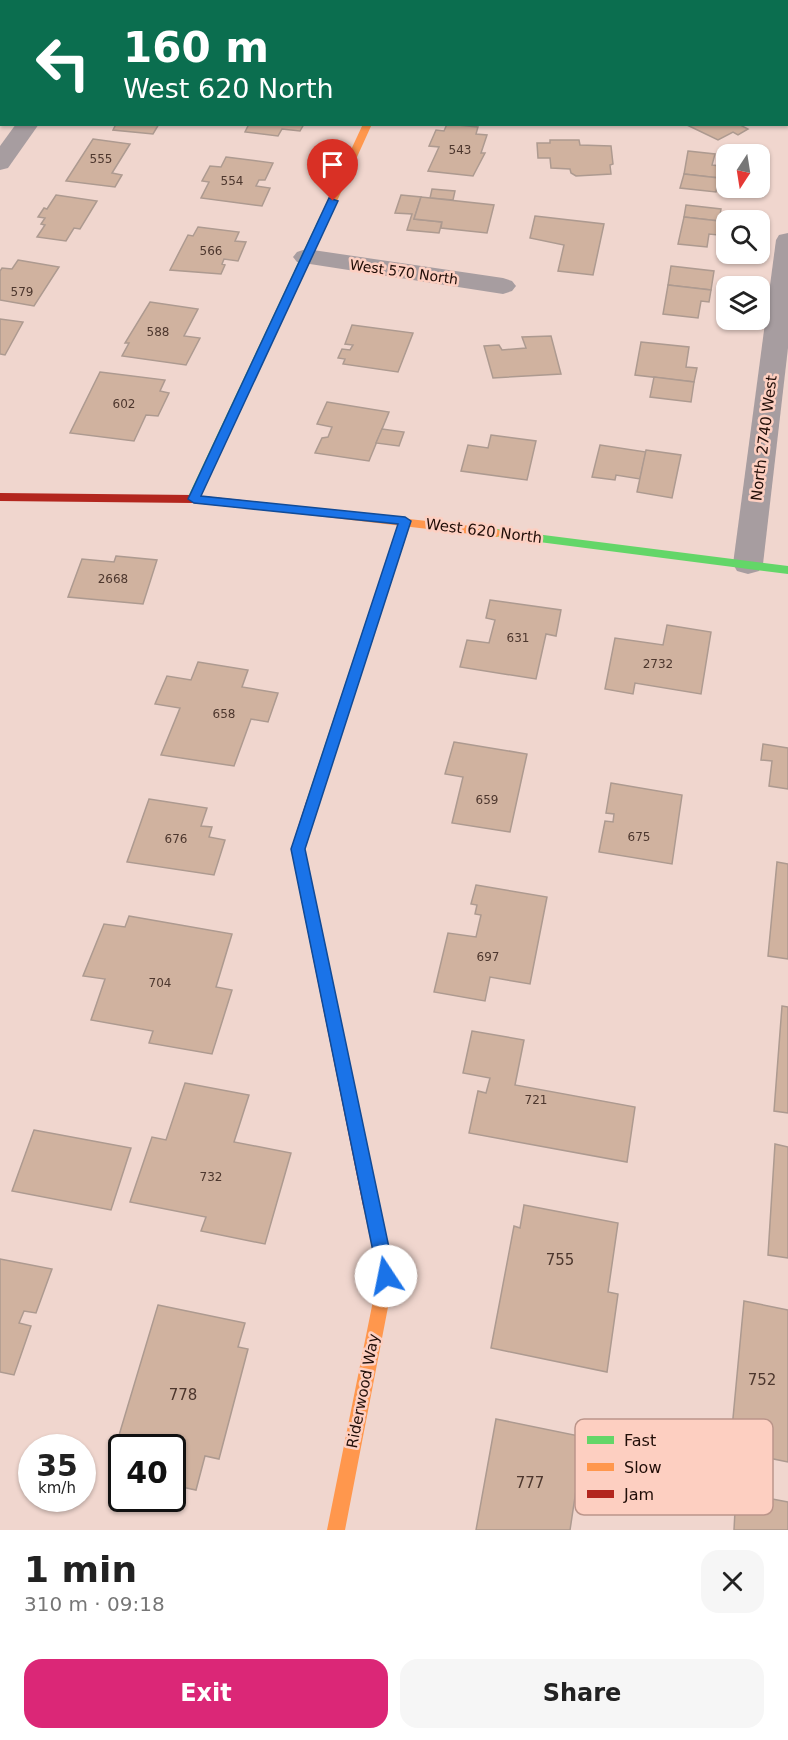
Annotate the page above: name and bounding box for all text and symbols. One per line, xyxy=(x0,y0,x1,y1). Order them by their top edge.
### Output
text: 160 m xyxy=(123,23,269,72)
icon: left xyxy=(24,24,102,102)
text: West 620 North xyxy=(123,73,334,104)
pin xyxy=(307,139,358,201)
house number: 543 xyxy=(449,143,471,157)
north arrow xyxy=(716,144,770,198)
map controls xyxy=(716,144,770,330)
icon: arrive xyxy=(316,148,349,181)
house number: 555 xyxy=(90,152,112,166)
house number: 554 xyxy=(221,174,243,188)
button: search xyxy=(716,210,770,264)
house number: 566 xyxy=(200,244,222,258)
street label: West 570 North xyxy=(349,256,459,288)
button: layers xyxy=(716,276,770,330)
house number: 579 xyxy=(11,285,33,299)
house number: 588 xyxy=(147,325,169,339)
street label: North 2740 West xyxy=(747,374,781,502)
house number: 602 xyxy=(113,397,135,411)
street label: West 620 North xyxy=(425,515,543,547)
house number: 2668 xyxy=(98,572,128,586)
house number: 631 xyxy=(507,631,529,645)
house number: 2732 xyxy=(643,657,673,671)
house number: 658 xyxy=(213,707,235,721)
house number: 659 xyxy=(476,793,498,807)
house number: 675 xyxy=(628,830,650,844)
house number: 676 xyxy=(165,832,187,846)
house number: 697 xyxy=(477,950,499,964)
house number: 704 xyxy=(149,976,171,990)
house number: 721 xyxy=(525,1093,547,1107)
house number: 732 xyxy=(200,1170,222,1184)
position arrow xyxy=(354,1244,418,1308)
house number: 755 xyxy=(546,1251,574,1269)
street label: Riderwood Way xyxy=(343,1332,383,1450)
house number: 752 xyxy=(748,1371,776,1389)
house number: 778 xyxy=(169,1386,197,1404)
legend xyxy=(575,1419,773,1515)
text: Fast xyxy=(624,1431,656,1450)
speed limit sign: 40 xyxy=(108,1434,186,1512)
text: 35 xyxy=(36,1448,78,1483)
text: Slow xyxy=(624,1458,661,1477)
house number: 777 xyxy=(516,1474,544,1492)
text: km/h xyxy=(38,1479,76,1497)
text: Jam xyxy=(623,1485,654,1504)
text: 1 min xyxy=(24,1549,137,1590)
button: close xyxy=(701,1550,764,1613)
text: 310 m · 09:18 xyxy=(24,1592,165,1616)
button: Exit xyxy=(24,1659,388,1728)
button: Share xyxy=(400,1659,764,1728)

